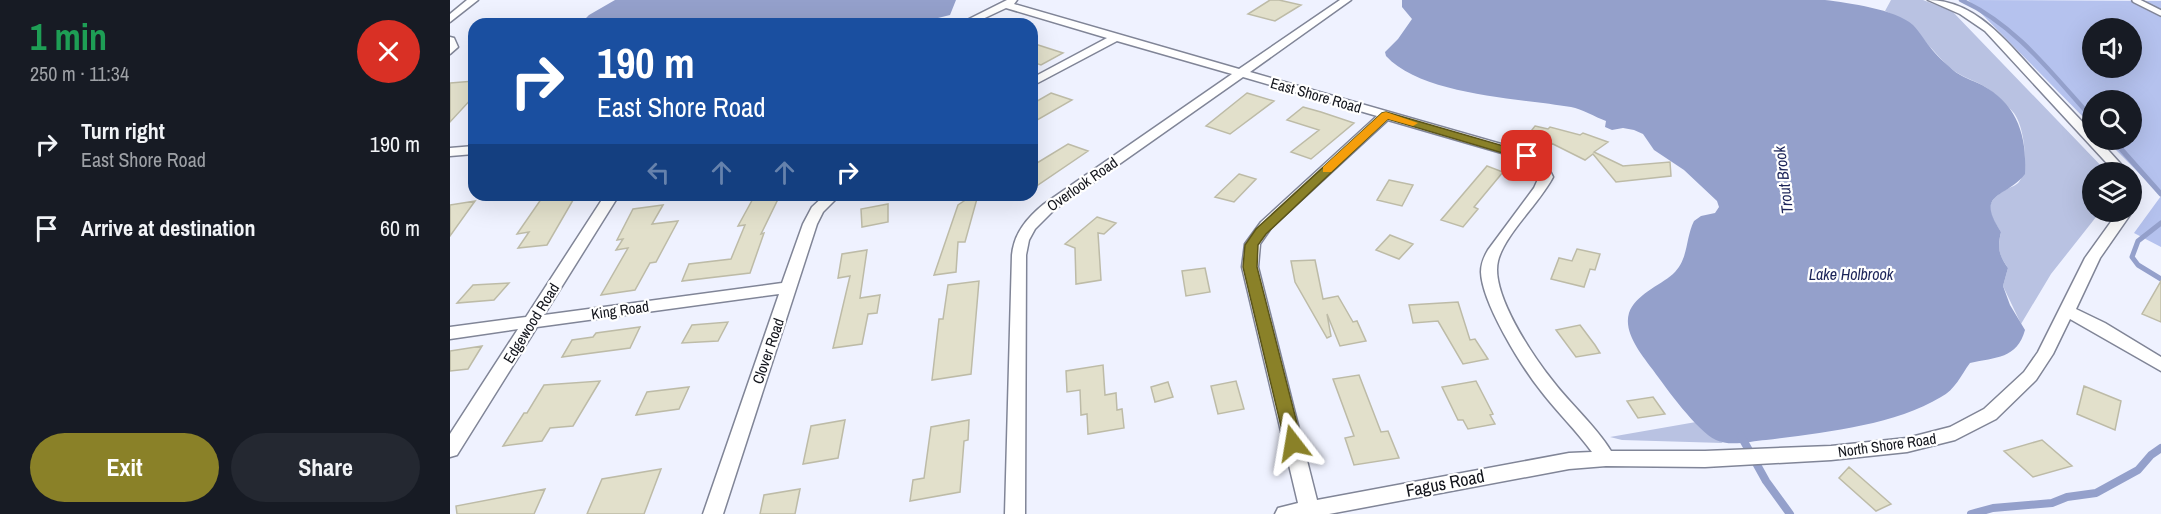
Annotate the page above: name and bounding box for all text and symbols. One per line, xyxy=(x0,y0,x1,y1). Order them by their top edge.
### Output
text: 1 min xyxy=(30,13,107,61)
map controls xyxy=(2082,18,2142,222)
button: sound xyxy=(2082,18,2142,78)
button: close xyxy=(357,20,420,83)
text: 190 m xyxy=(597,35,695,91)
icon: right xyxy=(498,42,576,120)
text: 250 m · 11:34 xyxy=(30,60,129,87)
street label: East Shore Road xyxy=(1268,72,1364,118)
text: East Shore Road xyxy=(597,89,766,125)
button: search xyxy=(2082,90,2142,150)
text: Turn right xyxy=(81,116,165,146)
icon: right xyxy=(30,128,63,161)
text: 190 m xyxy=(370,129,420,159)
pin xyxy=(1501,130,1552,181)
icon: arrive xyxy=(1510,139,1543,172)
water label: Trout Brook xyxy=(1768,145,1798,215)
text: East Shore Road xyxy=(81,146,206,173)
street label: Overlook Road xyxy=(1042,152,1122,216)
icon: left xyxy=(642,156,675,189)
icon: ahead xyxy=(705,156,738,189)
icon: ahead xyxy=(768,156,801,189)
icon: right xyxy=(831,156,864,189)
button: layers xyxy=(2082,162,2142,222)
icon: arrive xyxy=(30,212,63,245)
text: Arrive at destination xyxy=(81,213,255,243)
text: 60 m xyxy=(380,213,420,243)
water label: Lake Holbrook xyxy=(1809,263,1894,285)
street label: Edgewood Road xyxy=(498,279,564,367)
street label: King Road xyxy=(590,296,650,324)
street label: Clover Road xyxy=(747,315,789,387)
position arrow xyxy=(1261,411,1325,475)
street label: North Shore Road xyxy=(1836,428,1938,462)
button: Exit xyxy=(30,433,219,502)
button: Share xyxy=(231,433,420,502)
street label: Fagus Road xyxy=(1404,463,1486,503)

